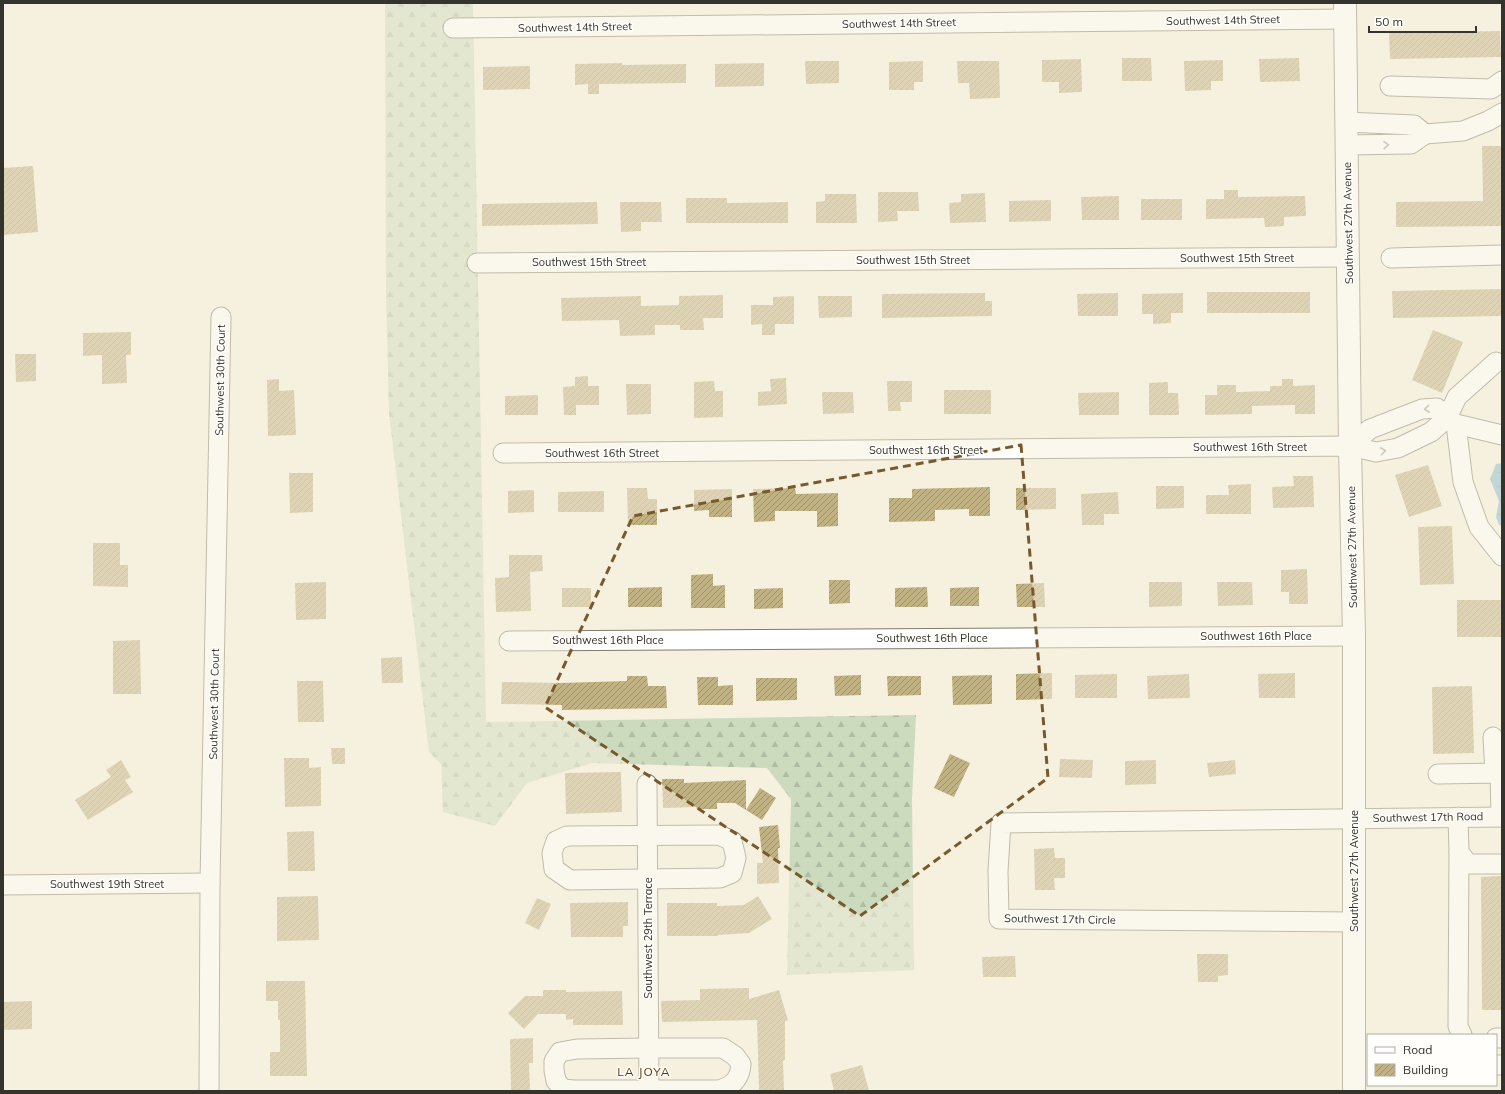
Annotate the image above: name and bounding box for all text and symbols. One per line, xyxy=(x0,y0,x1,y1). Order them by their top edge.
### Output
scale bar xyxy=(1369,8,1476,34)
street label: Southwest 14th Street xyxy=(1166,12,1280,28)
text: 50 m xyxy=(1375,14,1403,29)
street label: Southwest 14th Street xyxy=(842,15,956,31)
street label: Southwest 14th Street xyxy=(518,19,632,35)
one-way arrow xyxy=(1383,141,1389,149)
street label: Southwest 27th Avenue xyxy=(1340,162,1356,284)
street label: Southwest 15th Street xyxy=(1180,251,1294,265)
street label: Southwest 15th Street xyxy=(856,253,970,267)
street label: Southwest 15th Street xyxy=(532,255,646,269)
street label: Southwest 30th Court xyxy=(212,324,228,436)
one-way arrow xyxy=(1424,405,1430,414)
street label: Southwest 16th Street xyxy=(1193,440,1307,454)
street label: Southwest 16th Street xyxy=(869,443,983,457)
street label: Southwest 16th Street xyxy=(545,446,659,460)
one-way arrow xyxy=(1380,447,1386,456)
street label: Southwest 27th Avenue xyxy=(1344,486,1360,608)
street label: Southwest 16th Place xyxy=(1200,629,1312,643)
street label: Southwest 16th Place xyxy=(876,631,988,645)
street label: Southwest 16th Place xyxy=(552,633,664,647)
street label: Southwest 30th Court xyxy=(206,648,222,760)
street label: Southwest 17th Road xyxy=(1373,809,1483,825)
street label: Southwest 27th Avenue xyxy=(1347,810,1361,932)
street label: Southwest 19th Street xyxy=(50,877,164,891)
street label: Southwest 29th Terrace xyxy=(641,877,655,999)
street label: Southwest 17th Circle xyxy=(1004,911,1116,927)
legend xyxy=(1367,1034,1497,1086)
text: Road xyxy=(1403,1042,1432,1057)
text: Building xyxy=(1403,1062,1448,1077)
district label: LA JOYA xyxy=(617,1064,671,1079)

